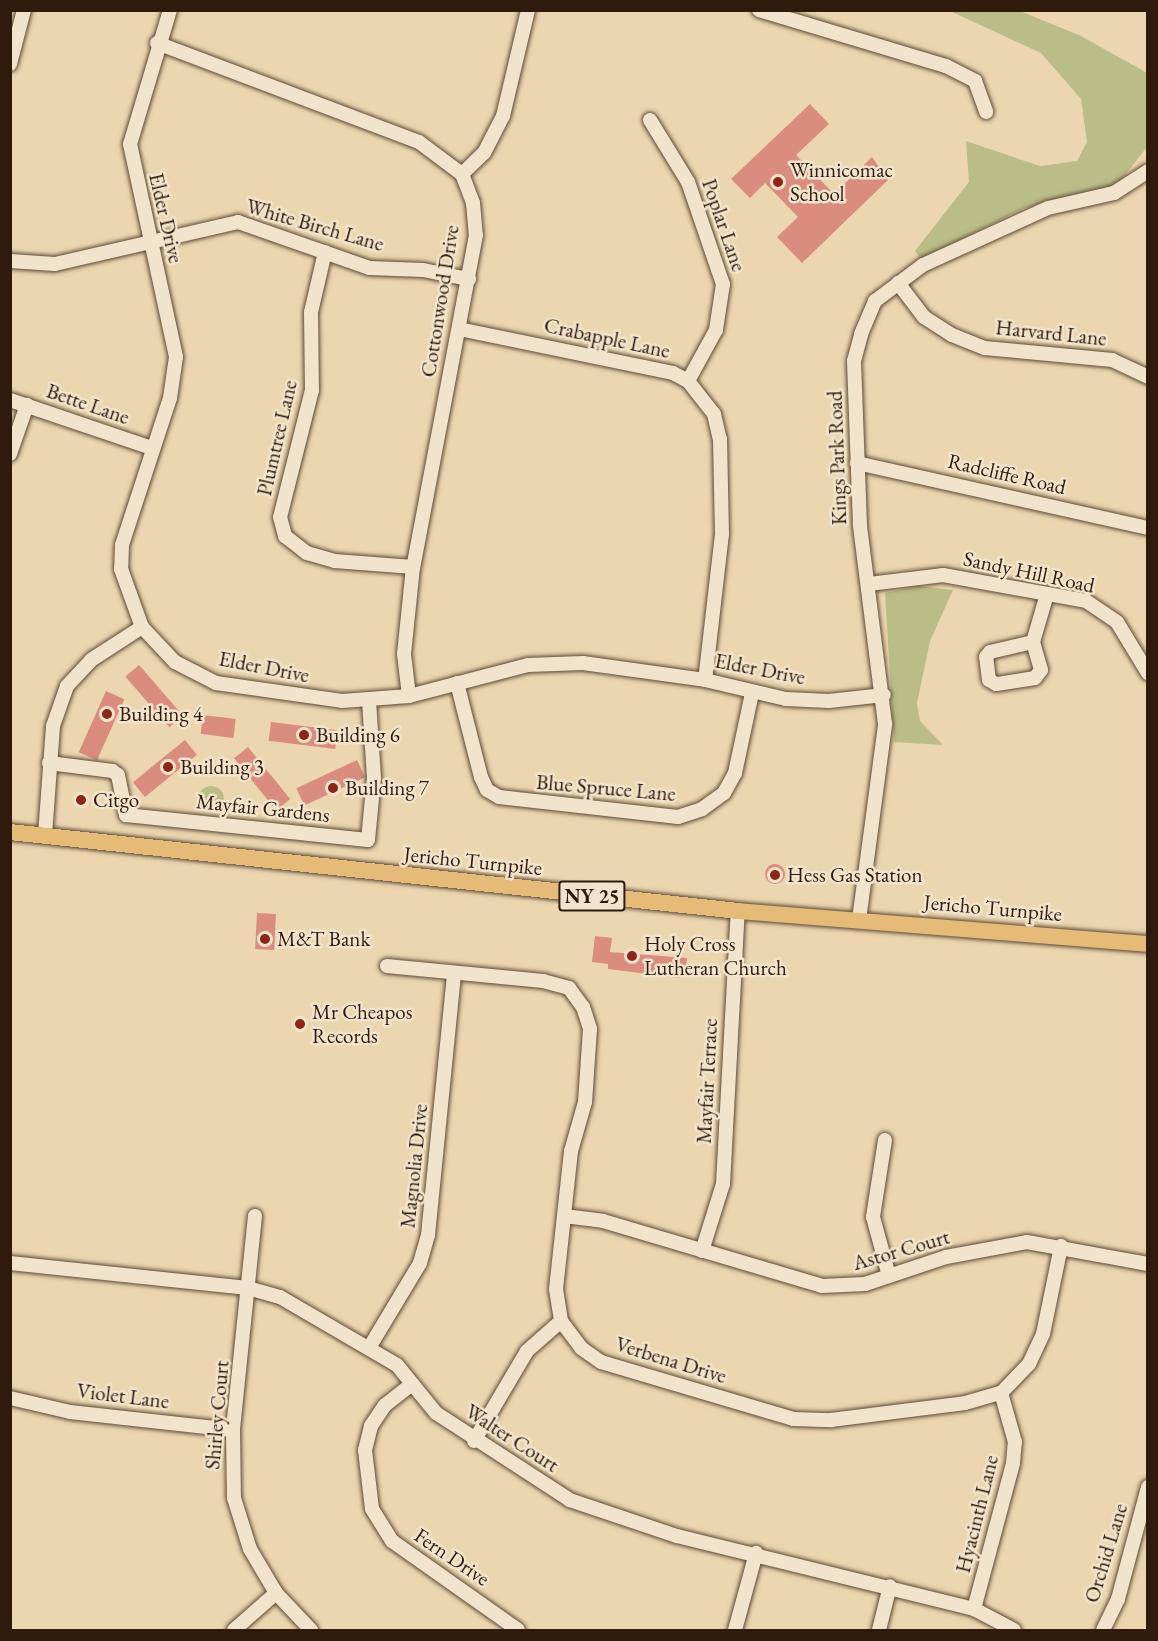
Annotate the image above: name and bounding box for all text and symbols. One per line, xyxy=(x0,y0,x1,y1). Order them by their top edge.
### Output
place label: Winnicomac School xyxy=(790,157,893,207)
street label: Elder Drive xyxy=(143,170,189,266)
street label: Poplar Lane xyxy=(696,175,752,275)
marker: Winnicomac School xyxy=(771,175,785,189)
street label: White Birch Lane xyxy=(243,193,387,257)
street label: Cottonwood Drive xyxy=(416,223,464,379)
street label: Crabapple Lane xyxy=(542,312,672,364)
street label: Harvard Lane xyxy=(994,315,1108,351)
street label: Bette Lane xyxy=(43,378,133,430)
street label: Plumtree Lane xyxy=(251,378,303,498)
street label: Kings Park Road xyxy=(822,390,852,526)
street label: Radcliffe Road xyxy=(945,448,1069,500)
street label: Sandy Hill Road xyxy=(961,546,1097,598)
street label: Elder Drive xyxy=(217,646,311,688)
street label: Elder Drive xyxy=(713,648,807,690)
place label: Building 4 xyxy=(119,701,203,727)
marker: Building 4 xyxy=(100,707,114,721)
place label: Building 6 xyxy=(316,722,400,748)
marker: Building 6 xyxy=(297,728,311,742)
place label: Building 3 xyxy=(180,754,264,780)
marker: Building 3 xyxy=(161,760,175,774)
street label: Blue Spruce Lane xyxy=(535,769,677,807)
place label: Building 7 xyxy=(345,775,429,801)
marker: Building 7 xyxy=(326,781,340,795)
place label: Citgo xyxy=(93,787,139,813)
street label: Mayfair Gardens xyxy=(195,788,331,828)
marker: Citgo xyxy=(74,793,88,807)
street label: Jericho Turnpike xyxy=(403,841,543,881)
place label: Hess Gas Station xyxy=(787,862,923,888)
marker: Hess Gas Station xyxy=(768,868,782,882)
road number: NY 25 xyxy=(558,879,626,913)
street label: Jericho Turnpike xyxy=(923,889,1063,927)
place label: M&T Bank xyxy=(277,926,370,952)
place label: Holy Cross Lutheran Church xyxy=(644,931,787,981)
marker: M&T Bank xyxy=(258,932,272,946)
marker: Holy Cross Lutheran Church xyxy=(625,949,639,963)
place label: Mr Cheapos Records xyxy=(312,999,413,1049)
marker: Mr Cheapos Records xyxy=(293,1017,307,1031)
street label: Mayfair Terrace xyxy=(691,1018,723,1144)
street label: Magnolia Drive xyxy=(395,1103,433,1229)
street label: Astor Court xyxy=(850,1224,952,1276)
street label: Verbena Drive xyxy=(612,1331,730,1389)
street label: Shirley Court xyxy=(200,1359,234,1471)
street label: Violet Lane xyxy=(75,1378,171,1414)
street label: Walter Court xyxy=(460,1398,564,1478)
street label: Hyacinth Lane xyxy=(950,1452,1004,1576)
street label: Orchid Lane xyxy=(1079,1500,1133,1606)
street label: Fern Drive xyxy=(410,1523,494,1591)

